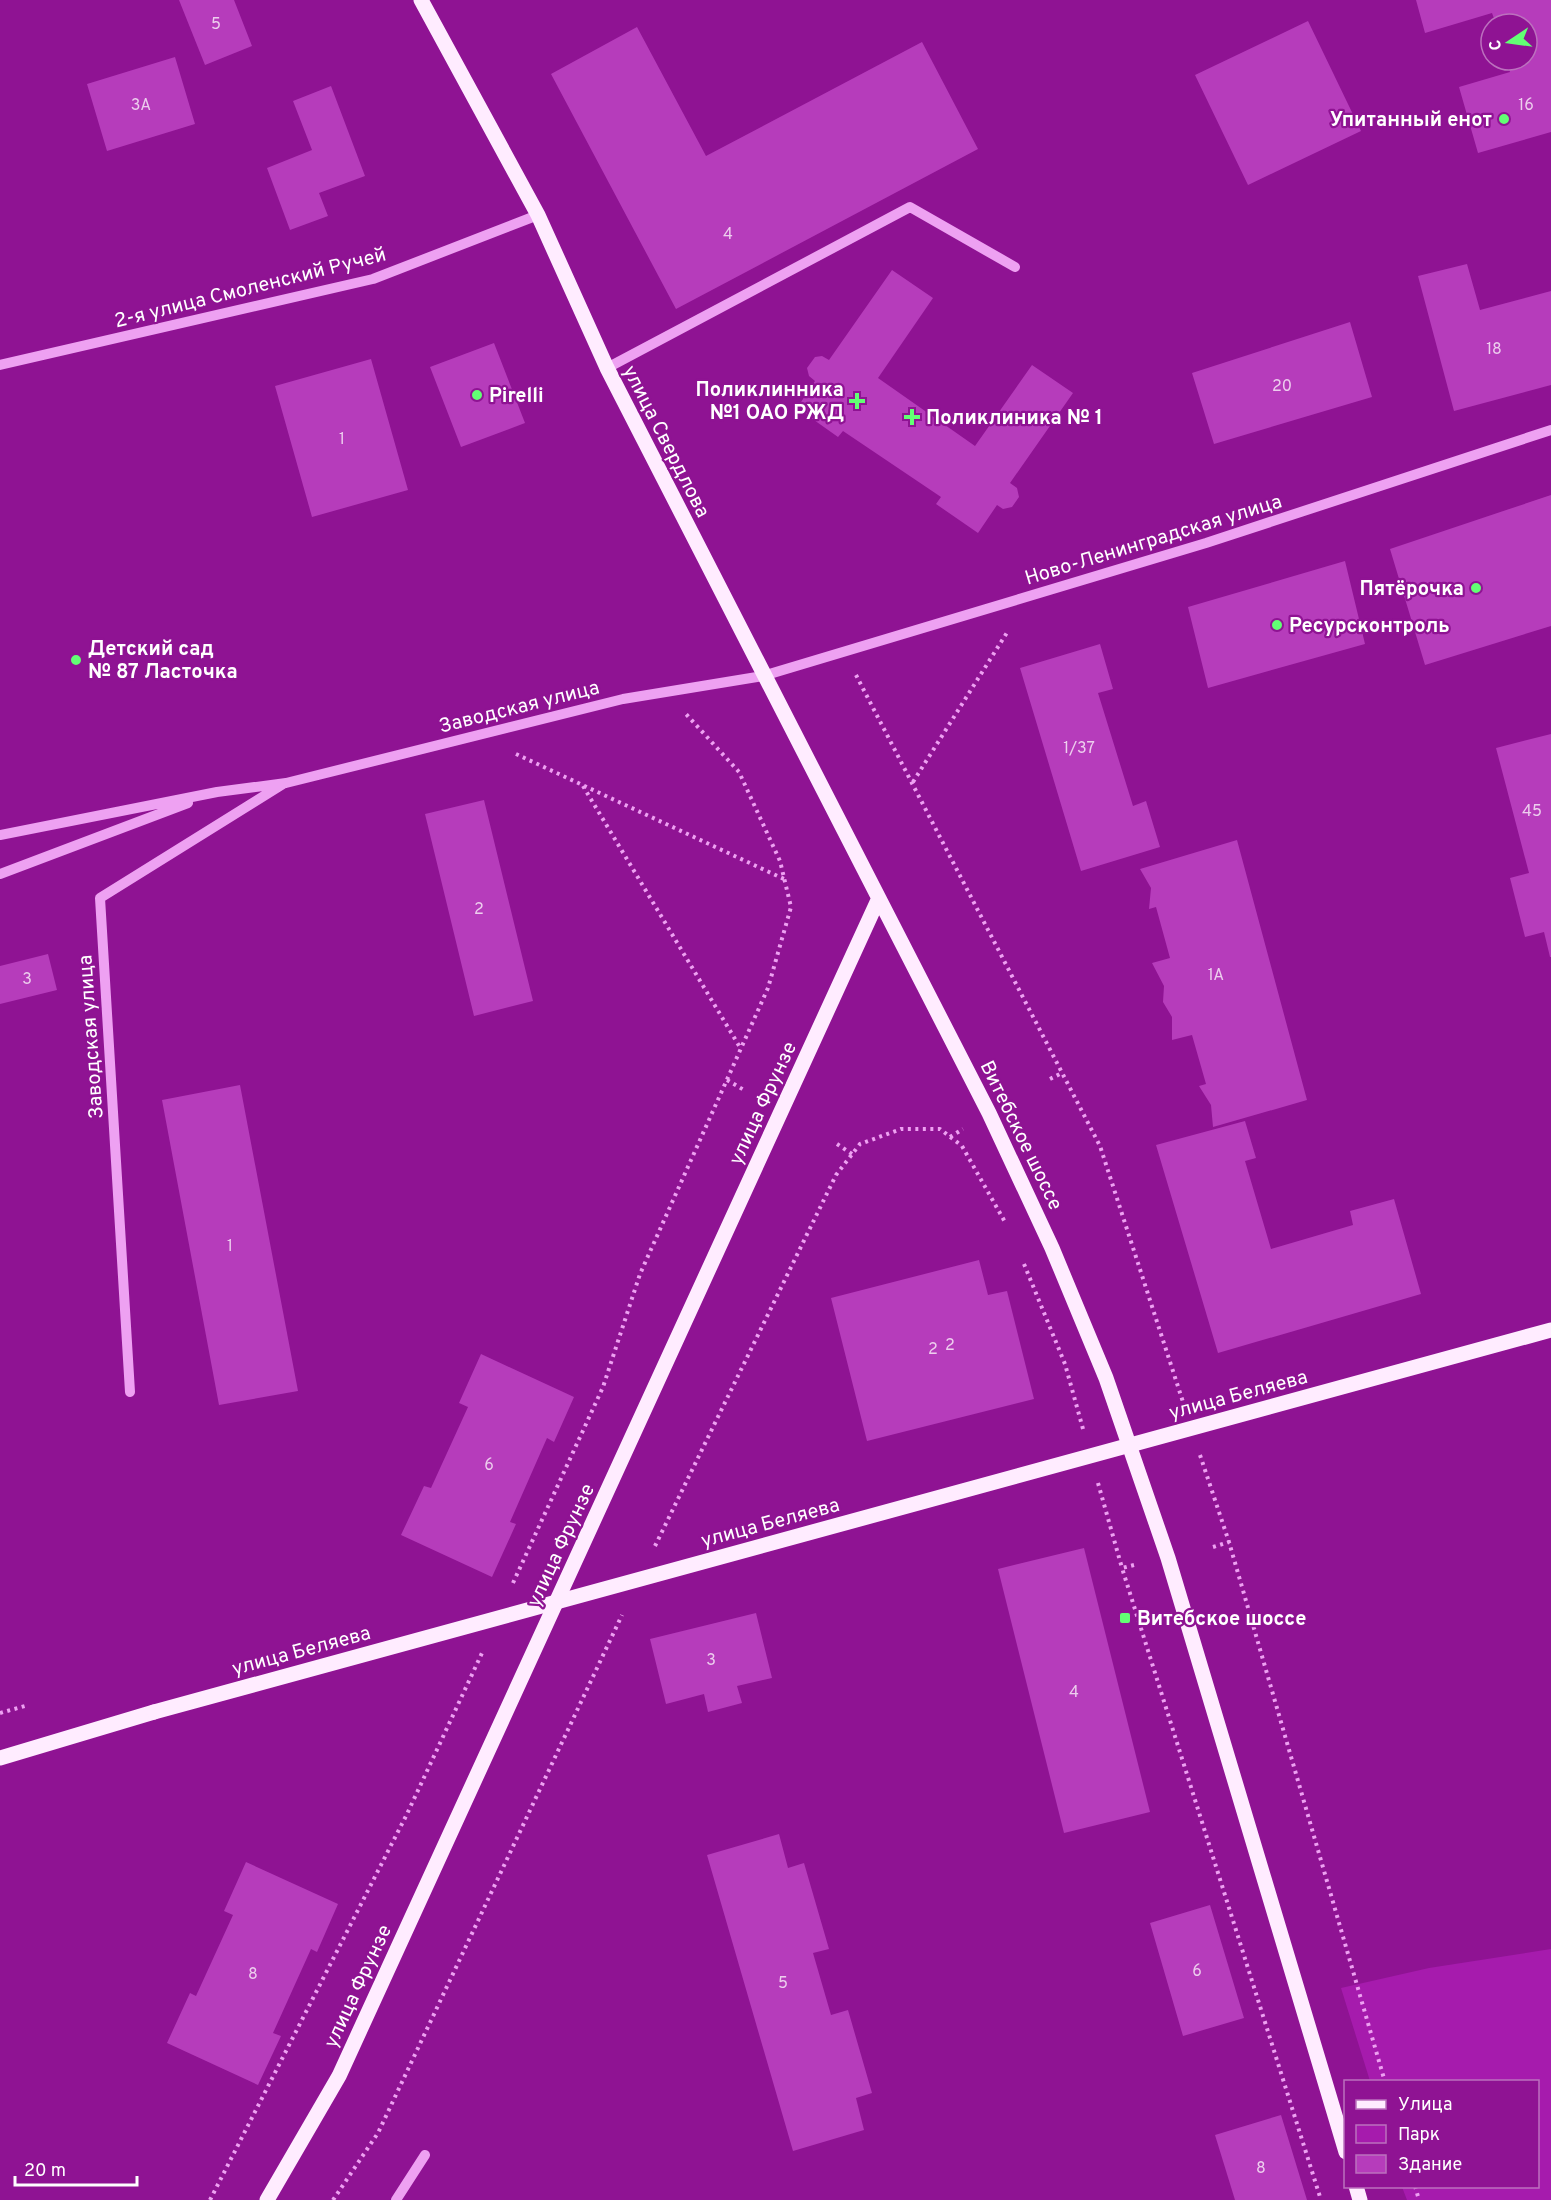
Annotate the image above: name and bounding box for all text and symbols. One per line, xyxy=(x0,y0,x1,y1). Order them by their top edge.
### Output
north arrow xyxy=(1479,12,1539,72)
house number: 5 xyxy=(211,15,221,35)
text: С xyxy=(1485,38,1507,52)
house number: 3А xyxy=(131,96,151,116)
house number: 16 xyxy=(1518,96,1534,116)
place label: Упитанный енот xyxy=(1330,108,1492,134)
marker: Упитанный енот xyxy=(1497,112,1511,126)
house number: 4 xyxy=(723,225,733,245)
street label: 2-я улица Смоленский Ручей xyxy=(112,243,389,335)
house number: 18 xyxy=(1486,340,1502,360)
street label: улица Свердлова xyxy=(616,361,715,523)
house number: 20 xyxy=(1272,377,1292,397)
place label: Поликлинника №1 ОАО РЖД xyxy=(695,378,844,427)
place label: Pirelli xyxy=(489,384,544,410)
marker: Pirelli xyxy=(470,388,484,402)
marker: Поликлинника №1 ОАО РЖД xyxy=(848,392,866,410)
place label: Поликлиника № 1 xyxy=(926,406,1103,432)
marker: Поликлиника № 1 xyxy=(903,408,921,426)
house number: 1 xyxy=(339,430,345,450)
street label: Ново-Ленинградская улица xyxy=(1022,489,1285,592)
place label: Пятёрочка xyxy=(1359,577,1464,603)
marker: Пятёрочка xyxy=(1469,581,1483,595)
place label: Ресурсконтроль xyxy=(1289,614,1450,640)
marker: Ресурсконтроль xyxy=(1270,618,1284,632)
place label: Детский сад № 87 Ласточка xyxy=(88,637,238,686)
marker: Детский сад № 87 Ласточка xyxy=(69,653,83,667)
street label: Заводская улица xyxy=(436,675,602,740)
house number: 1/37 xyxy=(1063,739,1095,759)
house number: 45 xyxy=(1522,802,1542,822)
house number: 2 xyxy=(474,900,484,920)
street label: Заводская улица xyxy=(73,954,111,1120)
house number: 1А xyxy=(1208,966,1224,986)
house number: 3 xyxy=(22,970,32,990)
street label: улица Фрунзе xyxy=(724,1038,804,1170)
street label: Витебское шоссе xyxy=(973,1057,1068,1215)
house number: 1 xyxy=(227,1237,233,1257)
house number: 2 xyxy=(945,1336,955,1356)
house number: 2 xyxy=(928,1340,938,1360)
street label: улица Беляева xyxy=(1166,1365,1311,1427)
house number: 6 xyxy=(484,1456,494,1476)
street label: улица Фрунзе xyxy=(522,1480,602,1612)
street label: улица Беляева xyxy=(698,1493,843,1555)
place label: Витебское шоссе xyxy=(1137,1607,1306,1633)
marker: Витебское шоссе xyxy=(1118,1611,1132,1625)
street label: улица Беляева xyxy=(229,1621,374,1683)
house number: 3 xyxy=(706,1651,716,1671)
house number: 4 xyxy=(1069,1683,1079,1703)
street label: улица Фрунзе xyxy=(319,1921,399,2053)
house number: 6 xyxy=(1192,1962,1202,1982)
house number: 8 xyxy=(248,1965,258,1985)
house number: 5 xyxy=(778,1974,788,1994)
legend xyxy=(1344,2080,1539,2188)
text: Улица xyxy=(1398,2094,1452,2117)
text: Парк xyxy=(1398,2124,1440,2147)
scale bar xyxy=(15,2149,136,2187)
text: Здание xyxy=(1398,2154,1462,2177)
house number: 8 xyxy=(1256,2159,1266,2179)
text: 20 m xyxy=(24,2160,66,2183)

